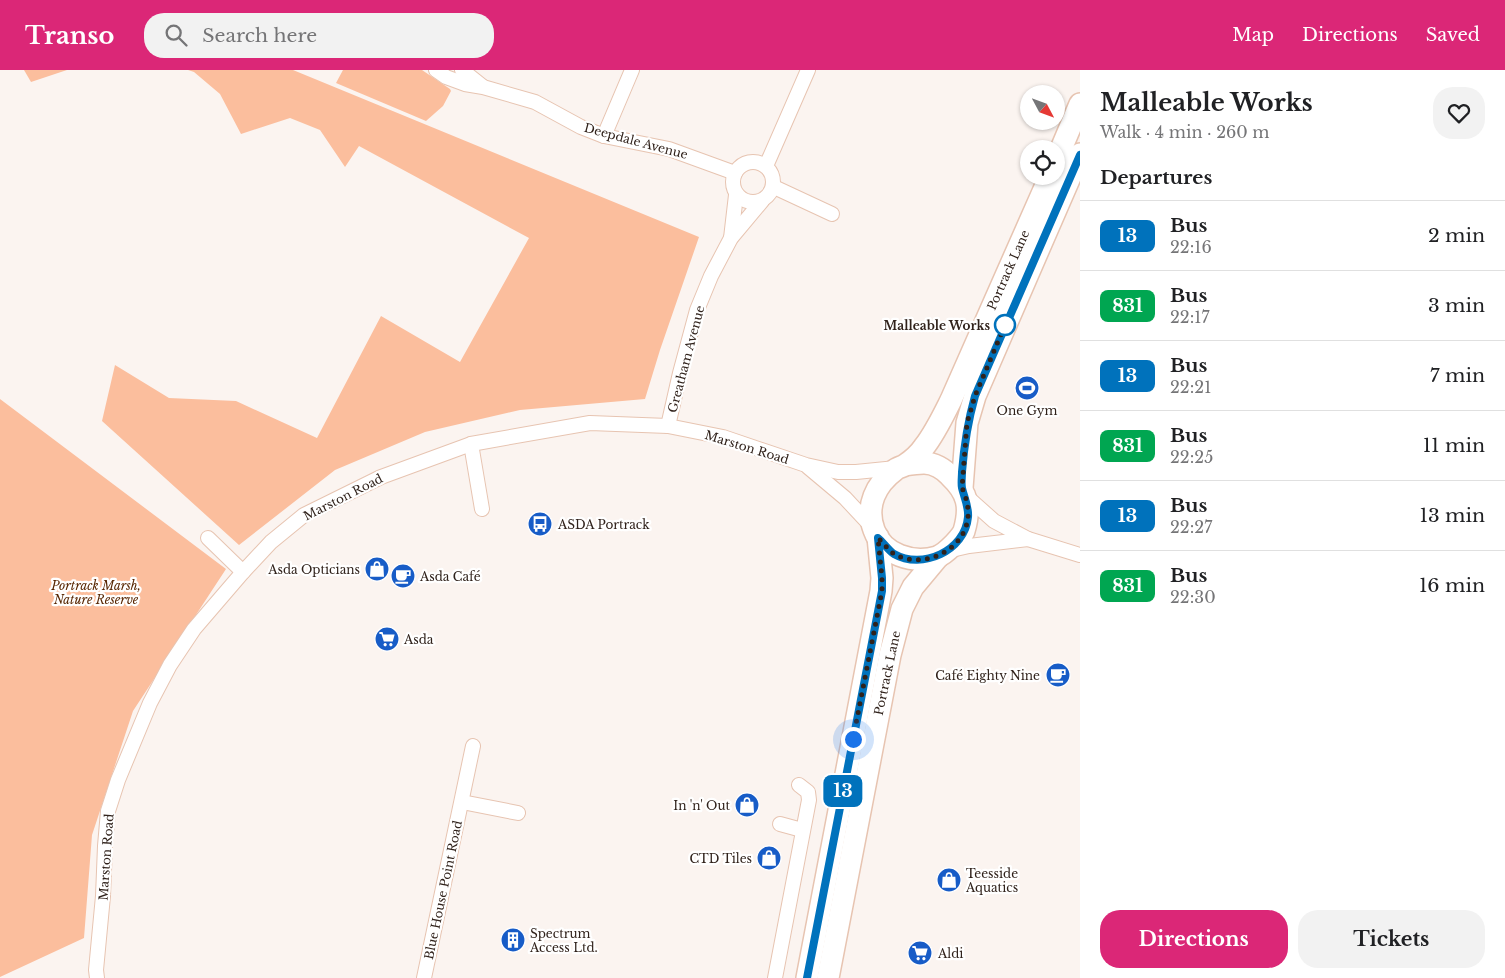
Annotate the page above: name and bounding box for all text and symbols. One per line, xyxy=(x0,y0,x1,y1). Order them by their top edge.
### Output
search box xyxy=(144,13,494,58)
text: Transo xyxy=(25,21,114,50)
icon: search xyxy=(162,21,190,49)
text: Search here xyxy=(202,24,317,47)
text: Map xyxy=(1232,24,1274,46)
text: Directions xyxy=(1302,24,1398,46)
text: Saved xyxy=(1426,24,1480,46)
north arrow xyxy=(1020,85,1065,130)
map controls xyxy=(1020,85,1065,185)
button: heart xyxy=(1433,87,1485,139)
text: Malleable Works xyxy=(1100,88,1313,117)
street label: Deepdale Avenue xyxy=(583,120,690,162)
text: Walk · 4 min · 260 m xyxy=(1100,122,1270,142)
button: locate xyxy=(1020,140,1065,185)
text: Departures xyxy=(1100,166,1212,189)
text: Bus xyxy=(1170,214,1207,237)
text: 2 min xyxy=(1428,224,1485,247)
text: 13 xyxy=(1118,225,1137,247)
street label: Portrack Lane xyxy=(984,228,1032,312)
text: 22:16 xyxy=(1170,237,1212,257)
text: Bus xyxy=(1170,284,1207,307)
text: 3 min xyxy=(1428,294,1485,317)
text: 831 xyxy=(1112,295,1143,317)
street label: Greatham Avenue xyxy=(664,304,708,414)
text: 22:17 xyxy=(1170,307,1209,327)
marker: Malleable Works xyxy=(994,314,1016,336)
place label: Malleable Works xyxy=(884,318,990,333)
text: Bus xyxy=(1170,354,1207,377)
text: 7 min xyxy=(1430,364,1485,387)
text: 13 xyxy=(1118,365,1137,387)
sports icon: One Gym xyxy=(1014,375,1040,401)
text: 22:21 xyxy=(1170,377,1211,397)
place label: One Gym xyxy=(997,403,1058,418)
text: Bus xyxy=(1170,424,1207,447)
street label: Marston Road xyxy=(703,427,791,467)
text: 11 min xyxy=(1423,434,1485,457)
text: 831 xyxy=(1112,435,1143,457)
text: 22:25 xyxy=(1170,447,1213,467)
street label: Marston Road xyxy=(301,471,385,523)
text: Bus xyxy=(1170,494,1207,517)
text: 13 min xyxy=(1419,504,1485,527)
text: 13 xyxy=(1118,505,1137,527)
bus stop icon: ASDA Portrack xyxy=(527,511,553,537)
place label: ASDA Portrack xyxy=(557,517,650,532)
text: 22:27 xyxy=(1170,517,1212,537)
shop icon: Asda Opticians xyxy=(364,556,390,582)
place label: Asda Opticians xyxy=(267,562,360,577)
cafe icon: Asda Café xyxy=(390,563,416,589)
text: Bus xyxy=(1170,564,1207,587)
place label: Asda Café xyxy=(419,569,481,584)
text: 16 min xyxy=(1419,574,1485,597)
text: 831 xyxy=(1112,575,1143,597)
park label: Portrack Marsh, Nature Reserve xyxy=(50,578,141,607)
text: 22:30 xyxy=(1170,587,1216,607)
supermarket icon: Asda xyxy=(374,626,400,652)
street label: Portrack Lane xyxy=(871,629,903,717)
place label: Asda xyxy=(403,632,434,647)
cafe icon: Café Eighty Nine xyxy=(1045,662,1071,688)
place label: Café Eighty Nine xyxy=(935,668,1040,683)
your location xyxy=(841,727,866,752)
line badge: 13 xyxy=(820,775,866,807)
text: 13 xyxy=(833,780,853,802)
shop icon: In 'n' Out xyxy=(734,792,760,818)
place label: In 'n' Out xyxy=(673,798,730,813)
street label: Marston Road xyxy=(95,813,117,901)
street label: Blue House Point Road xyxy=(421,819,465,961)
shop icon: CTD Tiles xyxy=(756,845,782,871)
place label: CTD Tiles xyxy=(689,851,752,866)
place label: Teesside Aquatics xyxy=(965,866,1018,895)
shop icon: Teesside Aquatics xyxy=(936,867,962,893)
button: Directions xyxy=(1100,910,1288,968)
button: Tickets xyxy=(1298,910,1485,968)
place label: Spectrum Access Ltd. xyxy=(529,926,598,955)
building icon: Spectrum Access Ltd. xyxy=(500,927,526,953)
supermarket icon: Aldi xyxy=(907,940,933,966)
place label: Aldi xyxy=(937,946,963,961)

